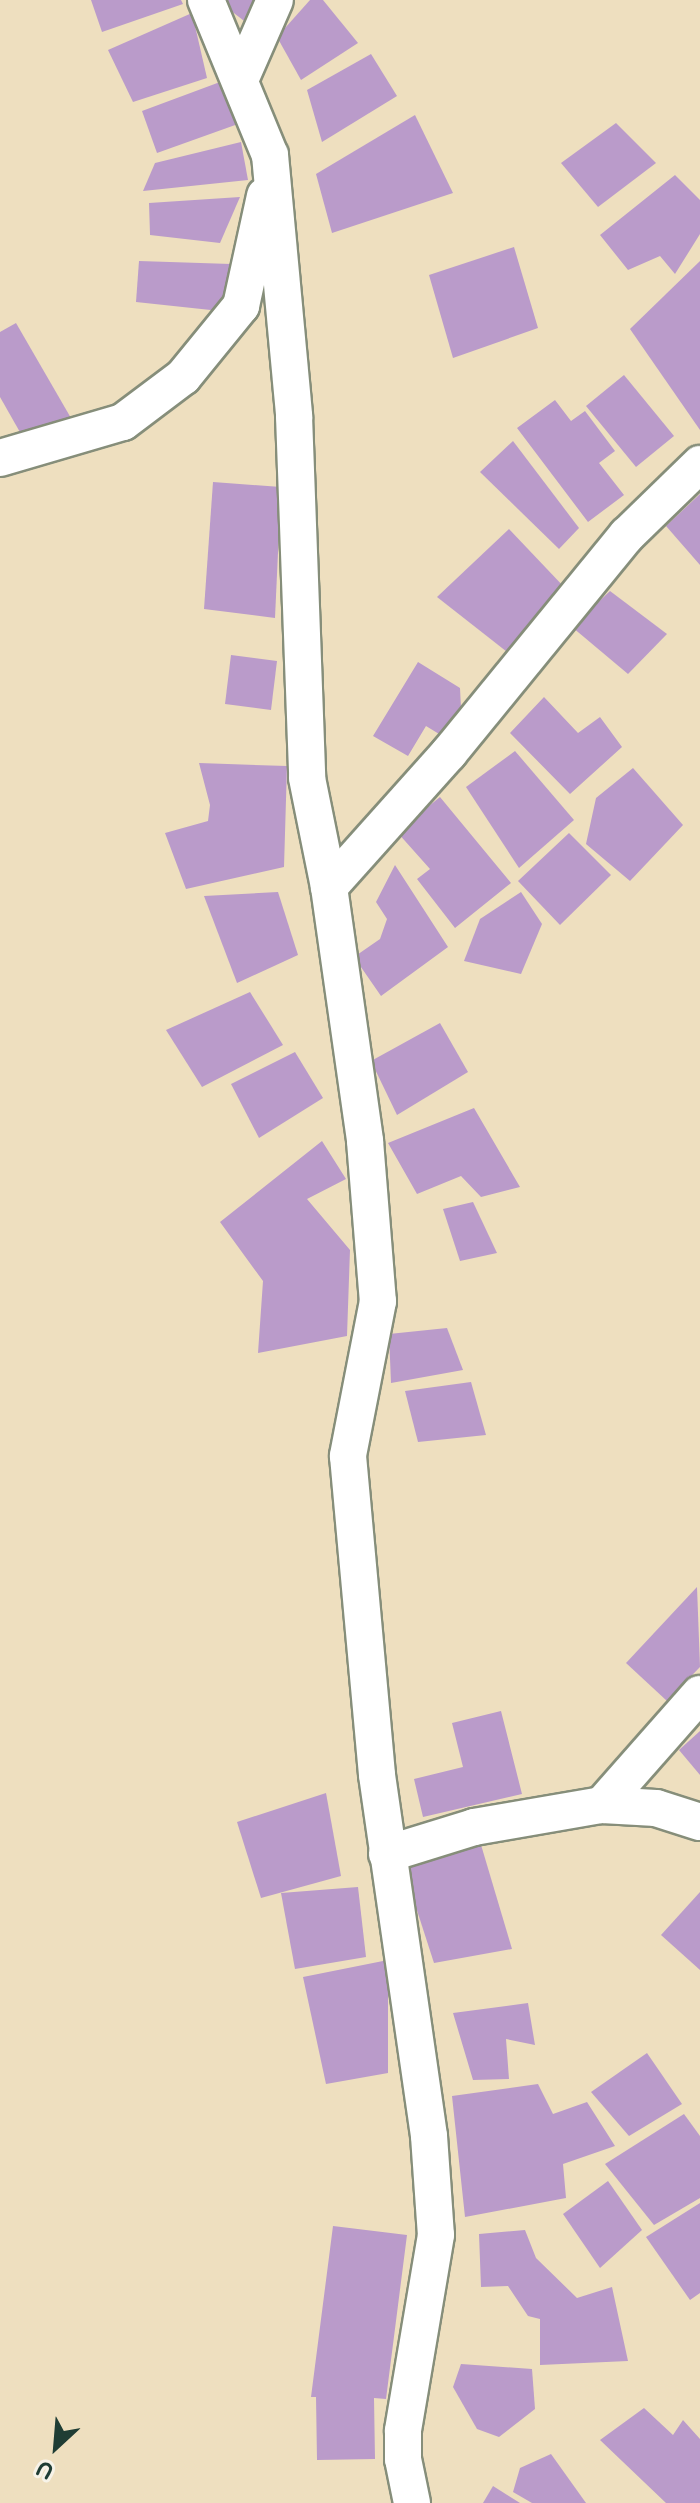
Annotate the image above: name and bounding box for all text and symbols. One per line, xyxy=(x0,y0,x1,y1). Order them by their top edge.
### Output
north arrow xyxy=(16,2407,96,2487)
text: U xyxy=(32,2453,58,2485)

